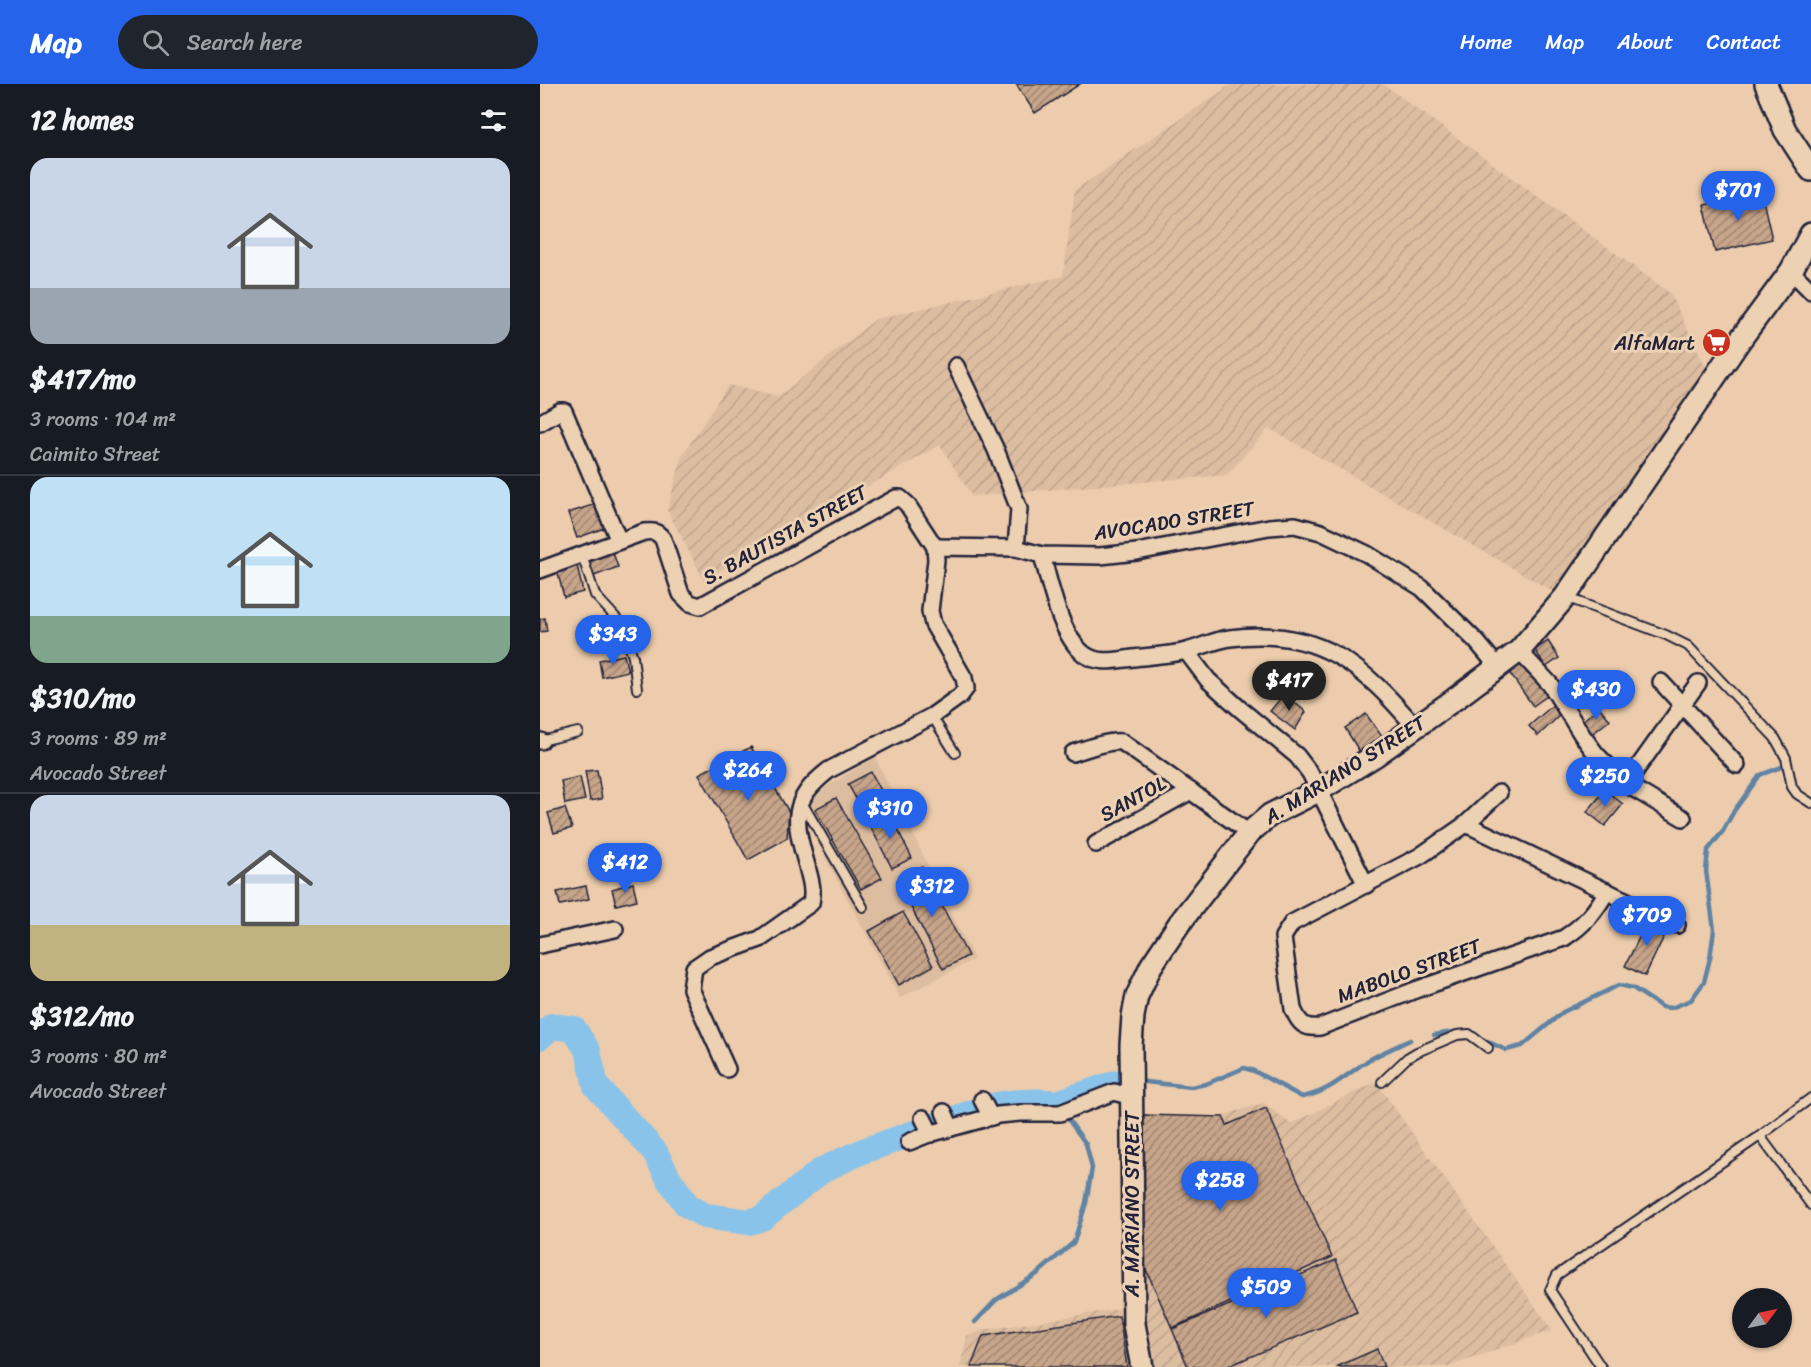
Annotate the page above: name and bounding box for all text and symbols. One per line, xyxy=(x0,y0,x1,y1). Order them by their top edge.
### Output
search box xyxy=(118,15,538,69)
text: Map xyxy=(30,18,82,67)
text: Search here xyxy=(187,23,303,62)
text: Home xyxy=(1460,23,1512,61)
text: Map xyxy=(1545,23,1584,61)
text: About xyxy=(1617,23,1674,61)
text: Contact xyxy=(1707,23,1781,61)
icon: search xyxy=(139,26,172,59)
text: 12 homes xyxy=(30,97,134,143)
icon: filters xyxy=(477,104,510,137)
pin: $701 xyxy=(1702,171,1774,222)
text: $701 xyxy=(1715,173,1761,208)
icon: home xyxy=(216,197,324,305)
place label: AlfaMart xyxy=(1613,326,1695,361)
supermarket icon: AlfaMart xyxy=(1700,327,1732,359)
text: $417/mo xyxy=(30,356,136,402)
text: 3 rooms · 104 m² xyxy=(30,402,176,437)
text: Caimito Street xyxy=(30,437,161,472)
street label: S. BAUTISTA STREET xyxy=(696,475,875,595)
street label: AVOCADO STREET xyxy=(1090,491,1259,551)
icon: home xyxy=(216,516,324,624)
pin: $343 xyxy=(577,615,649,666)
text: $343 xyxy=(589,617,637,652)
pin: $417 xyxy=(1253,661,1325,712)
text: $417 xyxy=(1266,663,1312,698)
pin: $430 xyxy=(1560,670,1632,721)
text: $430 xyxy=(1571,672,1621,707)
text: $310/mo xyxy=(30,675,135,721)
street label: A. MARIANO STREET xyxy=(1256,705,1435,835)
text: 3 rooms · 89 m² xyxy=(30,721,167,756)
pin: $264 xyxy=(712,751,784,802)
text: $264 xyxy=(724,753,772,788)
text: Avocado Street xyxy=(30,756,166,791)
pin: $250 xyxy=(1569,757,1641,808)
text: $250 xyxy=(1580,759,1630,794)
street label: SANTOL xyxy=(1093,766,1174,832)
pin: $310 xyxy=(854,789,926,840)
text: $310 xyxy=(867,791,913,826)
icon: home xyxy=(216,834,324,942)
pin: $412 xyxy=(589,843,661,894)
text: $412 xyxy=(602,845,648,880)
pin: $312 xyxy=(896,867,968,918)
text: $312 xyxy=(910,869,954,904)
pin: $709 xyxy=(1611,896,1683,947)
text: $709 xyxy=(1622,898,1672,933)
street label: MABOLO STREET xyxy=(1332,928,1488,1013)
text: $312/mo xyxy=(30,993,134,1039)
text: 3 rooms · 80 m² xyxy=(30,1039,167,1074)
text: Avocado Street xyxy=(30,1074,166,1109)
street label: A. MARIANO STREET xyxy=(1115,1109,1150,1298)
pin: $258 xyxy=(1184,1161,1256,1212)
text: $258 xyxy=(1195,1163,1245,1198)
pin: $509 xyxy=(1230,1268,1302,1319)
text: $509 xyxy=(1241,1270,1291,1305)
north arrow xyxy=(1732,1288,1792,1348)
map controls xyxy=(1732,1288,1792,1348)

